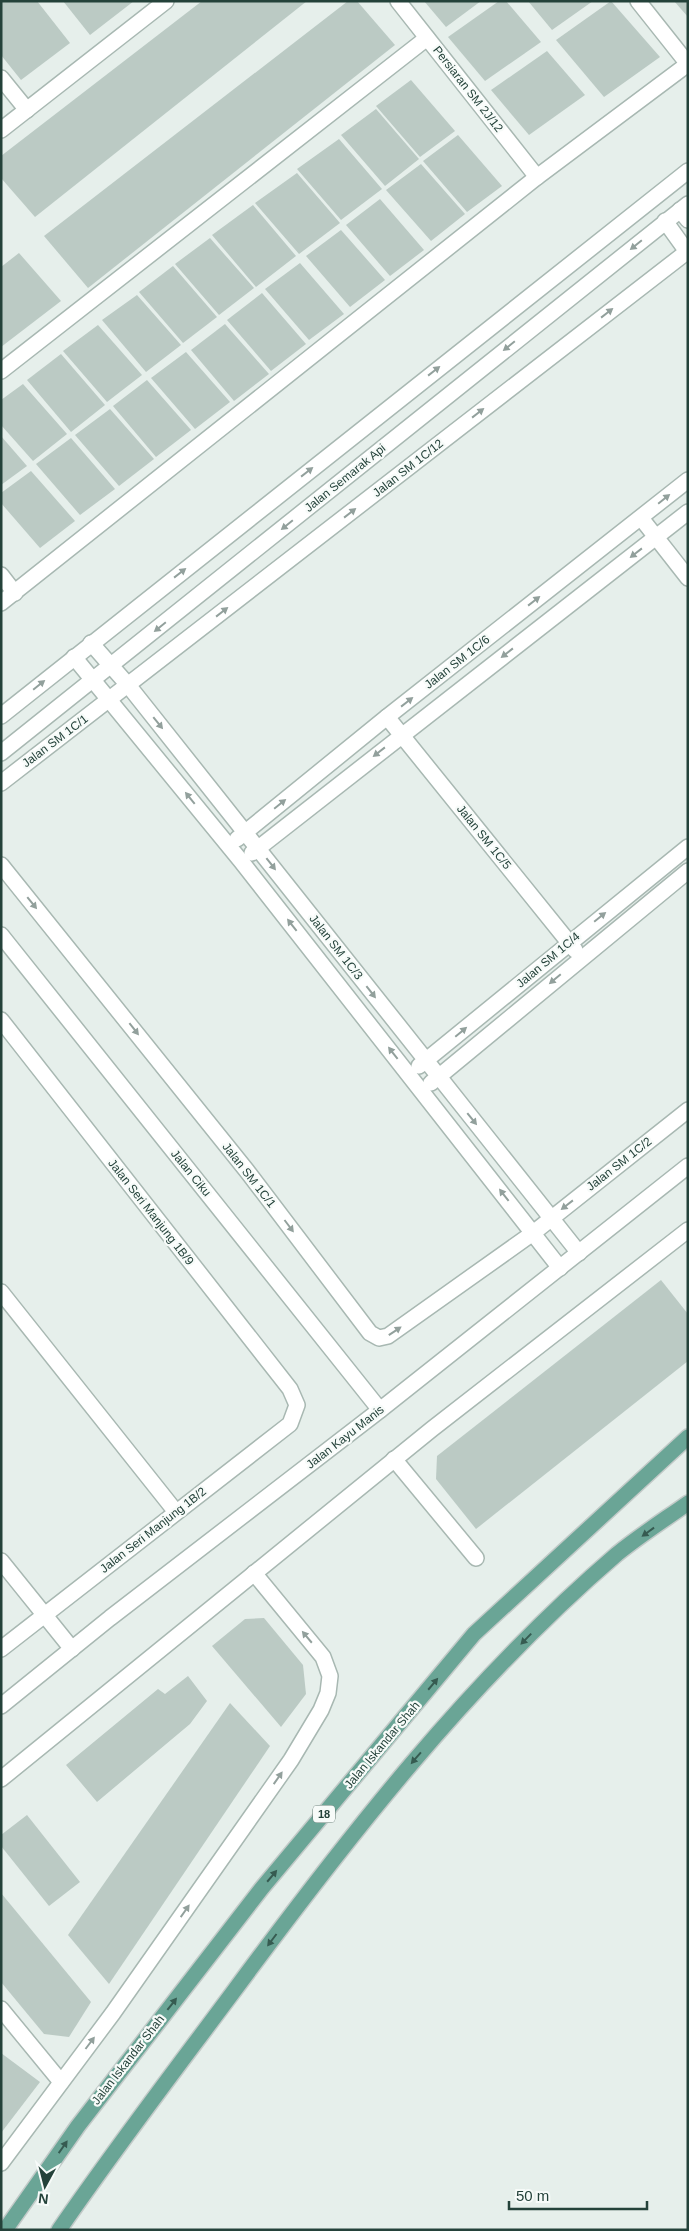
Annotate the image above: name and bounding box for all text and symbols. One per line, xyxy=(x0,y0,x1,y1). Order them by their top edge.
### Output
street label: Persiaran SM 2J/12 xyxy=(430,43,506,135)
one-way arrow xyxy=(630,239,643,250)
one-way arrow xyxy=(600,308,613,319)
one-way arrow xyxy=(503,341,516,352)
one-way arrow xyxy=(427,365,440,376)
one-way arrow xyxy=(472,408,485,418)
street label: Jalan SM 1C/12 xyxy=(370,436,446,500)
street label: Jalan Semarak Api xyxy=(302,441,388,515)
one-way arrow xyxy=(300,466,313,477)
one-way arrow xyxy=(658,493,671,504)
one-way arrow xyxy=(343,507,356,518)
one-way arrow xyxy=(281,519,294,530)
one-way arrow xyxy=(630,548,643,559)
one-way arrow xyxy=(173,567,186,578)
one-way arrow xyxy=(528,596,541,607)
one-way arrow xyxy=(215,607,228,618)
one-way arrow xyxy=(154,621,167,632)
street label: Jalan SM 1C/6 xyxy=(422,632,493,692)
one-way arrow xyxy=(501,647,514,658)
one-way arrow xyxy=(32,680,45,691)
one-way arrow xyxy=(400,696,413,707)
street label: Jalan SM 1C/1 xyxy=(19,712,91,770)
one-way arrow xyxy=(153,717,164,730)
one-way arrow xyxy=(372,747,385,758)
one-way arrow xyxy=(185,792,196,805)
one-way arrow xyxy=(273,798,286,809)
street label: Jalan SM 1C/5 xyxy=(454,802,514,872)
one-way arrow xyxy=(265,857,276,870)
one-way arrow xyxy=(27,896,38,909)
street label: Jalan SM 1C/3 xyxy=(306,912,366,983)
one-way arrow xyxy=(593,912,606,923)
one-way arrow xyxy=(287,918,297,932)
street label: Jalan SM 1C/4 xyxy=(513,929,583,991)
one-way arrow xyxy=(549,973,561,984)
one-way arrow xyxy=(366,985,376,999)
one-way arrow xyxy=(129,1023,140,1036)
one-way arrow xyxy=(454,1026,467,1037)
one-way arrow xyxy=(388,1046,398,1059)
one-way arrow xyxy=(467,1112,478,1125)
street label: Jalan SM 1C/2 xyxy=(584,1134,655,1194)
street label: Jalan SM 1C/1 xyxy=(219,1140,279,1211)
street label: Jalan Ciku xyxy=(168,1147,214,1199)
street label: Jalan Seri Manjung 1B/9 xyxy=(105,1156,197,1268)
one-way arrow xyxy=(498,1189,509,1202)
one-way arrow xyxy=(561,1199,574,1210)
one-way arrow xyxy=(283,1219,294,1232)
one-way arrow xyxy=(388,1326,402,1336)
street label: Jalan Kayu Manis xyxy=(303,1402,387,1472)
street label: Jalan Seri Manjung 1B/2 xyxy=(97,1484,209,1576)
one-way arrow xyxy=(642,1526,655,1537)
one-way arrow xyxy=(302,1631,313,1643)
one-way arrow xyxy=(520,1632,532,1644)
one-way arrow xyxy=(427,1678,438,1691)
street label: Jalan Iskandar Shah xyxy=(341,1699,423,1791)
one-way arrow xyxy=(411,1752,422,1765)
one-way arrow xyxy=(273,1771,283,1785)
road number: 18 xyxy=(313,1806,335,1822)
one-way arrow xyxy=(267,1869,278,1882)
one-way arrow xyxy=(180,1904,190,1918)
one-way arrow xyxy=(266,1933,277,1946)
one-way arrow xyxy=(167,1998,178,2011)
street label: Jalan Iskandar Shah xyxy=(89,2013,167,2107)
one-way arrow xyxy=(85,2036,95,2050)
one-way arrow xyxy=(58,2140,68,2154)
north arrow xyxy=(20,2161,70,2211)
scale bar xyxy=(509,2178,646,2210)
text: 50 m xyxy=(516,2187,549,2204)
text: N xyxy=(37,2190,49,2207)

